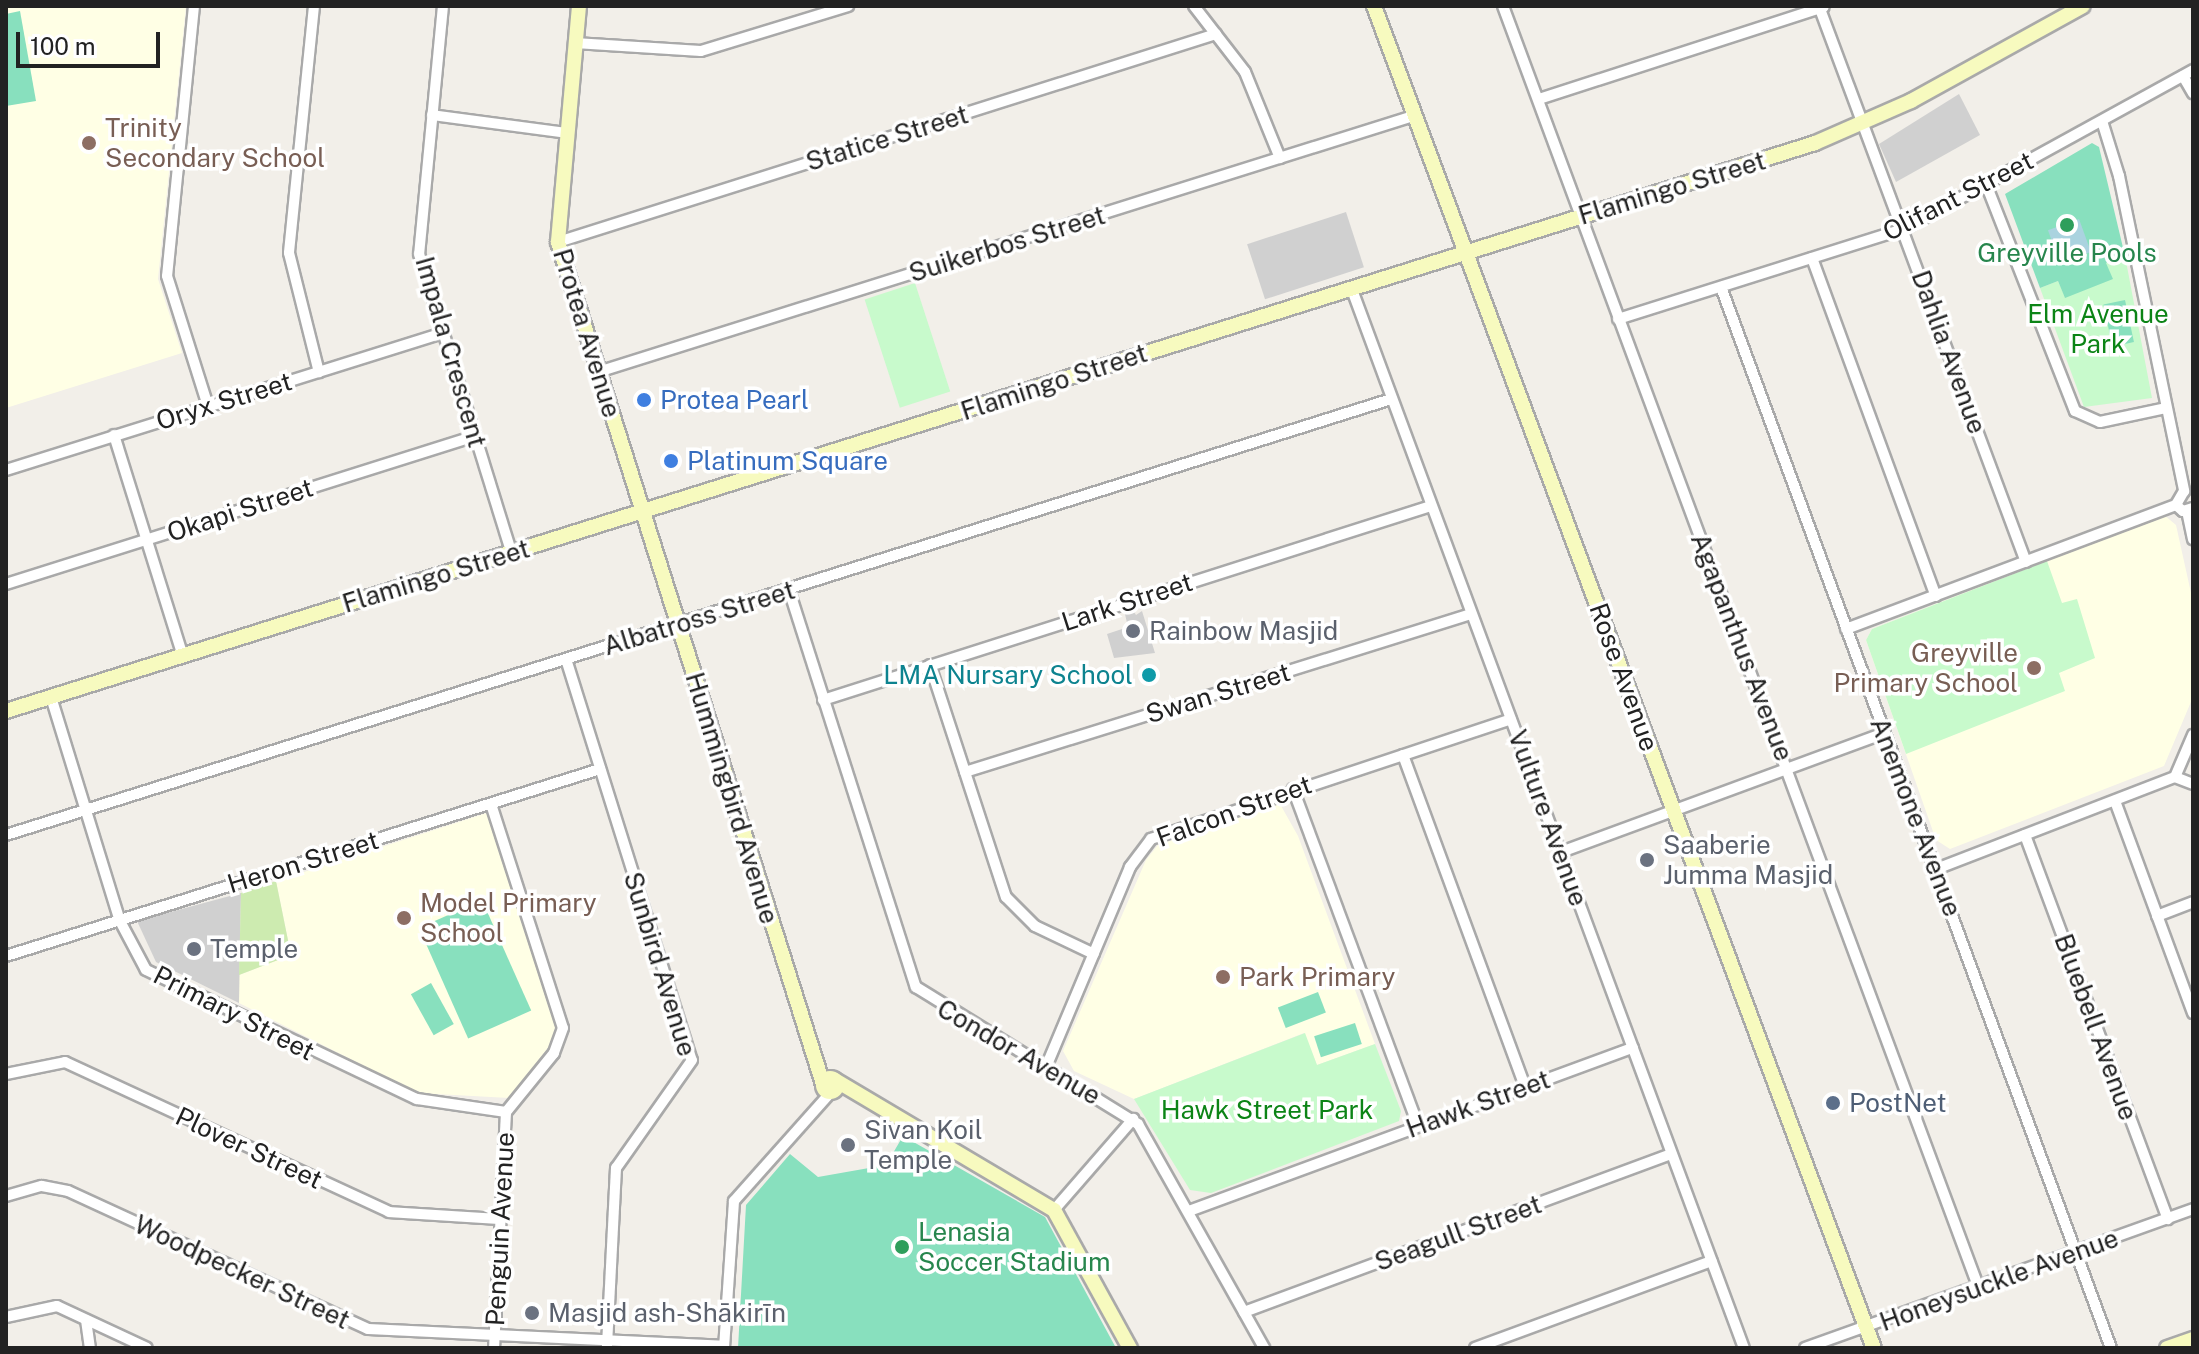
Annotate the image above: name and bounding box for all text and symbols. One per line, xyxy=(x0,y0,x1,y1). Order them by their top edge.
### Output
scale bar xyxy=(20,16,164,66)
text: 100 m xyxy=(30,32,96,60)
street label: Statice Street xyxy=(802,98,972,178)
place label: Trinity Secondary School xyxy=(105,112,325,174)
marker: Trinity Secondary School xyxy=(80,134,98,152)
street label: Flamingo Street xyxy=(1574,145,1770,231)
street label: Olifant Street xyxy=(1878,145,2038,247)
street label: Suikerbos Street xyxy=(905,199,1109,289)
marker: Greyville Pools xyxy=(2058,216,2076,234)
place label: Greyville Pools xyxy=(1977,237,2157,269)
street label: Protea Avenue xyxy=(547,245,627,421)
street label: Impala Crescent xyxy=(409,253,493,451)
street label: Dahlia Avenue xyxy=(1905,266,1993,438)
park label: Elm Avenue Park xyxy=(2027,298,2169,360)
street label: Flamingo Street xyxy=(957,337,1151,427)
street label: Oryx Street xyxy=(152,366,296,436)
place label: Protea Pearl xyxy=(660,384,809,416)
marker: Protea Pearl xyxy=(635,391,653,409)
place label: Platinum Square xyxy=(687,445,888,477)
marker: Platinum Square xyxy=(662,452,680,470)
street label: Okapi Street xyxy=(163,472,317,548)
street label: Agapanthus Avenue xyxy=(1684,529,1800,765)
street label: Flamingo Street xyxy=(338,533,534,619)
street label: Lark Street xyxy=(1058,566,1196,638)
street label: Albatross Street xyxy=(599,574,799,662)
street label: Rose Avenue xyxy=(1583,599,1665,755)
place label: Rainbow Masjid xyxy=(1149,615,1338,647)
marker: Rainbow Masjid xyxy=(1124,622,1142,640)
place label: Greyville Primary School xyxy=(1833,637,2018,698)
street label: Swan Street xyxy=(1142,656,1294,730)
place label: LMA Nursary School xyxy=(883,659,1133,691)
marker: Greyville Primary School xyxy=(2025,659,2043,677)
marker: LMA Nursary School xyxy=(1140,666,1158,684)
street label: Hummingbird Avenue xyxy=(679,669,785,927)
street label: Anemone Avenue xyxy=(1864,713,1968,921)
street label: Vulture Avenue xyxy=(1502,726,1594,910)
street label: Falcon Street xyxy=(1152,769,1316,853)
street label: Heron Street xyxy=(224,824,382,900)
place label: Saaberie Jumma Masjid xyxy=(1663,829,1833,890)
marker: Saaberie Jumma Masjid xyxy=(1638,851,1656,869)
street label: Sunbird Avenue xyxy=(617,868,703,1060)
place label: Model Primary School xyxy=(420,887,597,948)
marker: Model Primary School xyxy=(395,909,413,927)
street label: Bluebell Avenue xyxy=(2048,930,2144,1124)
place label: Temple xyxy=(210,933,298,965)
marker: Temple xyxy=(185,940,203,958)
street label: Primary Street xyxy=(148,959,320,1067)
place label: Park Primary xyxy=(1239,961,1395,993)
marker: Park Primary xyxy=(1214,968,1232,986)
street label: Condor Avenue xyxy=(932,993,1106,1111)
street label: Hawk Street xyxy=(1402,1064,1554,1144)
place label: PostNet xyxy=(1849,1087,1947,1119)
park label: Hawk Street Park xyxy=(1161,1094,1373,1126)
marker: PostNet xyxy=(1824,1094,1842,1112)
street label: Plover Street xyxy=(171,1100,327,1196)
place label: Sivan Koil Temple xyxy=(864,1114,983,1176)
street label: Penguin Avenue xyxy=(479,1131,521,1327)
marker: Sivan Koil Temple xyxy=(839,1136,857,1154)
street label: Seagull Street xyxy=(1370,1188,1546,1278)
street label: Woodpecker Street xyxy=(129,1208,355,1336)
place label: Lenasia Soccer Stadium xyxy=(918,1216,1111,1278)
street label: Honeysuckle Avenue xyxy=(1875,1222,2123,1338)
marker: Lenasia Soccer Stadium xyxy=(893,1238,911,1256)
place label: Masjid ash-Shākirīn xyxy=(548,1297,786,1329)
marker: Masjid ash-Shākirīn xyxy=(523,1304,541,1322)

